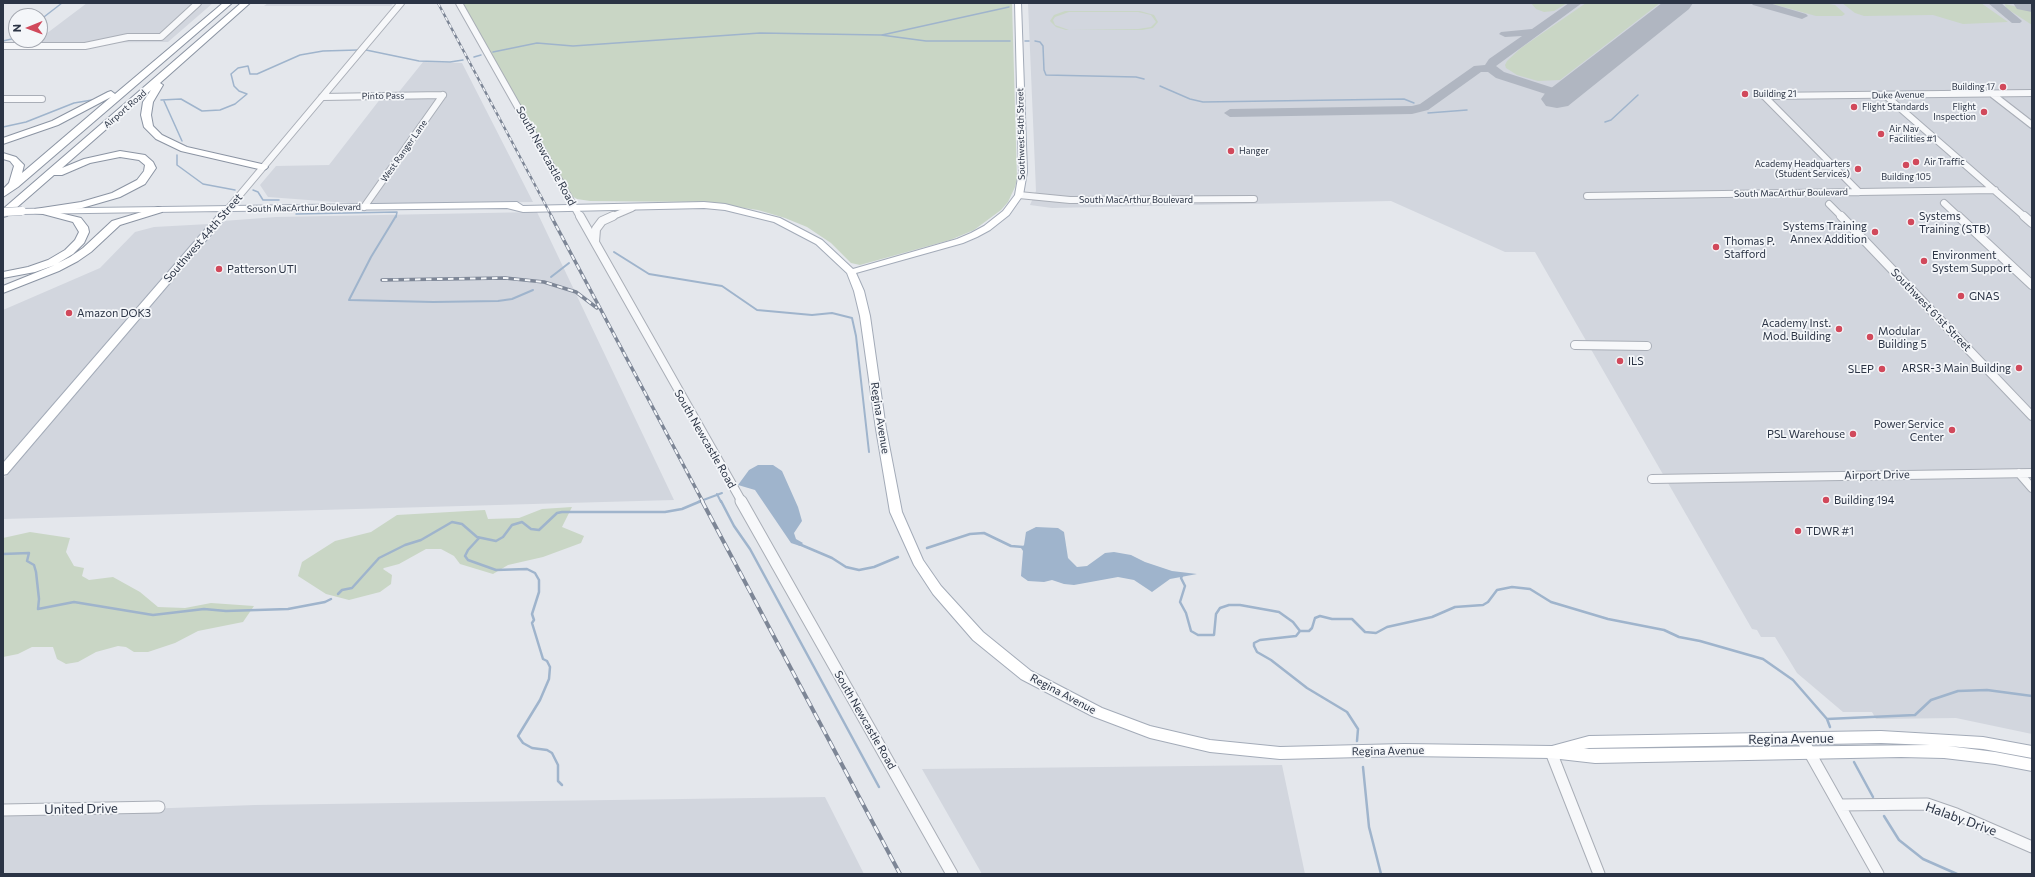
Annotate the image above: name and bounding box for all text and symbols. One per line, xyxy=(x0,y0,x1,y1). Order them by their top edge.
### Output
north arrow xyxy=(8,8,48,48)
text: N xyxy=(10,24,23,32)
place label: Building 17 xyxy=(1952,82,1995,92)
marker: Building 17 xyxy=(1998,82,2008,92)
street label: Airport Road xyxy=(102,88,148,130)
street label: Southwest 54th Street xyxy=(1015,88,1027,180)
marker: Building 21 xyxy=(1740,89,1750,99)
place label: Building 21 xyxy=(1753,89,1797,99)
street label: Duke Avenue xyxy=(1872,89,1924,101)
street label: Pinto Pass xyxy=(362,90,404,102)
marker: Flight Standards xyxy=(1849,102,1859,112)
place label: Flight Standards xyxy=(1862,102,1929,112)
place label: Flight Inspection xyxy=(1933,102,1976,123)
street label: South Newcastle Road xyxy=(513,104,579,208)
marker: Flight Inspection xyxy=(1979,107,1989,117)
street label: West Ranger Lane xyxy=(379,118,429,184)
place label: Air Nav Facilities #1 xyxy=(1889,124,1937,145)
marker: Air Nav Facilities #1 xyxy=(1876,129,1886,139)
marker: Hanger xyxy=(1226,146,1236,156)
place label: Hanger xyxy=(1239,146,1269,156)
marker: Air Traffic xyxy=(1911,157,1921,167)
place label: Air Traffic xyxy=(1924,157,1965,167)
place label: Academy Headquarters (Student Services) xyxy=(1755,159,1850,180)
marker: Building 105 xyxy=(1901,160,1911,170)
marker: Academy Headquarters (Student Services) xyxy=(1853,164,1863,174)
place label: Building 105 xyxy=(1881,172,1931,182)
street label: South MacArthur Boulevard xyxy=(1734,187,1848,199)
street label: Southwest 44th Street xyxy=(161,191,245,285)
street label: South MacArthur Boulevard xyxy=(1079,195,1193,205)
street label: South MacArthur Boulevard xyxy=(247,202,361,214)
place label: Systems Training (STB) xyxy=(1919,209,1990,235)
marker: Systems Training (STB) xyxy=(1906,217,1916,227)
place label: Systems Training Annex Addition xyxy=(1783,219,1867,245)
marker: Systems Training Annex Addition xyxy=(1870,227,1880,237)
place label: Thomas P. Stafford xyxy=(1724,234,1775,260)
marker: Thomas P. Stafford xyxy=(1711,242,1721,252)
place label: Environment System Support xyxy=(1932,248,2012,274)
marker: Environment System Support xyxy=(1919,256,1929,266)
place label: Patterson UTI xyxy=(227,262,297,276)
marker: Patterson UTI xyxy=(214,264,224,274)
street label: Southwest 61st Street xyxy=(1888,266,1974,354)
place label: GNAS xyxy=(1969,289,1999,303)
marker: GNAS xyxy=(1956,291,1966,301)
place label: Amazon DOK3 xyxy=(77,306,151,320)
marker: Amazon DOK3 xyxy=(64,308,74,318)
place label: Academy Inst. Mod. Building xyxy=(1762,316,1831,342)
marker: Academy Inst. Mod. Building xyxy=(1834,324,1844,334)
place label: Modular Building 5 xyxy=(1878,324,1927,350)
marker: Modular Building 5 xyxy=(1865,332,1875,342)
place label: ILS xyxy=(1628,354,1644,368)
marker: ILS xyxy=(1615,356,1625,366)
place label: ARSR-3 Main Building xyxy=(1901,361,2011,375)
place label: SLEP xyxy=(1848,362,1874,376)
marker: ARSR-3 Main Building xyxy=(2014,363,2024,373)
marker: SLEP xyxy=(1877,364,1887,374)
street label: Regina Avenue xyxy=(868,381,892,455)
street label: South Newcastle Road xyxy=(671,387,739,491)
place label: Power Service Center xyxy=(1874,417,1944,443)
marker: Power Service Center xyxy=(1947,425,1957,435)
place label: PSL Warehouse xyxy=(1767,427,1845,441)
marker: PSL Warehouse xyxy=(1848,429,1858,439)
street label: Airport Drive xyxy=(1844,468,1910,482)
place label: Building 194 xyxy=(1834,493,1894,507)
marker: Building 194 xyxy=(1821,495,1831,505)
place label: TDWR #1 xyxy=(1806,524,1854,538)
marker: TDWR #1 xyxy=(1793,526,1803,536)
street label: South Newcastle Road xyxy=(831,668,899,772)
street label: Regina Avenue xyxy=(1028,671,1098,717)
street label: Regina Avenue xyxy=(1748,730,1834,748)
street label: Regina Avenue xyxy=(1352,744,1424,758)
street label: Halaby Drive xyxy=(1923,799,1999,839)
street label: United Drive xyxy=(44,801,118,817)

